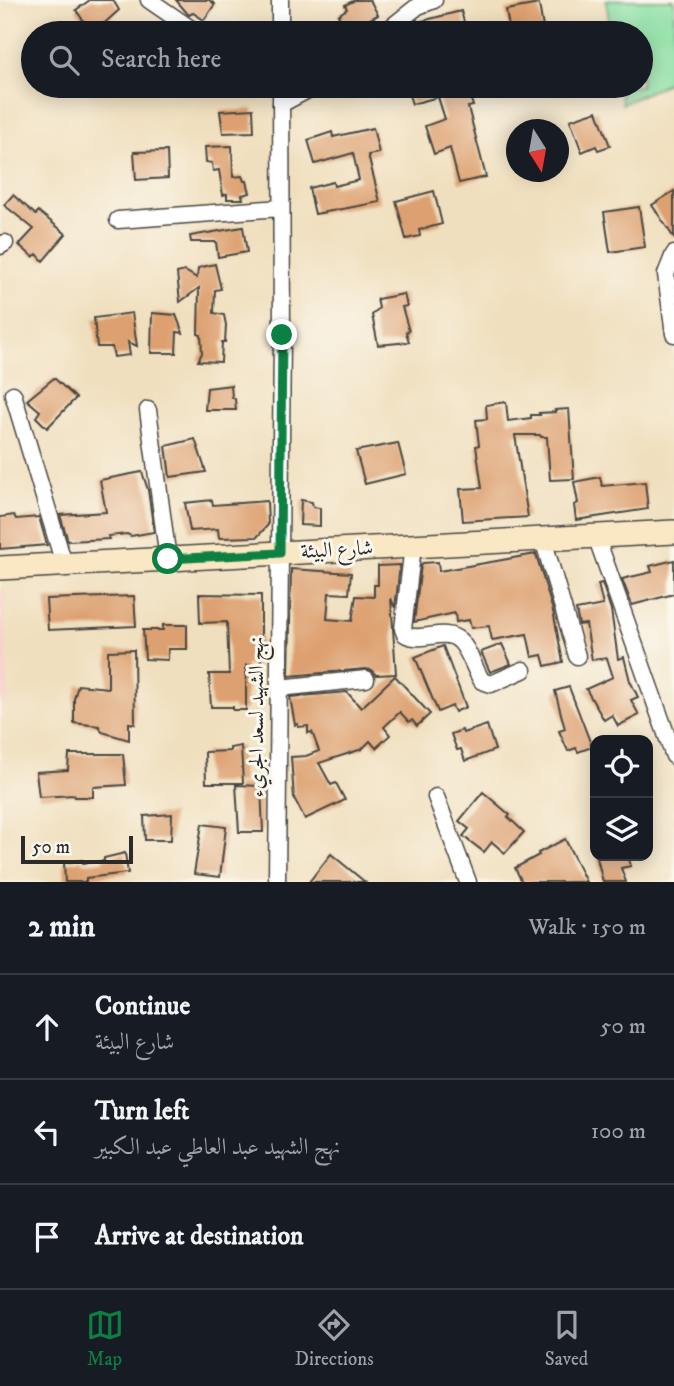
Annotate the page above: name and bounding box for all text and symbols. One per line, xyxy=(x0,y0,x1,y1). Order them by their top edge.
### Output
search box xyxy=(21,21,653,98)
icon: search xyxy=(45,41,83,79)
text: Search here xyxy=(101,43,221,76)
north arrow xyxy=(506,119,569,182)
route end xyxy=(266,319,297,350)
street label: شارع البيئة xyxy=(300,535,374,569)
route start xyxy=(152,543,183,574)
street label: نهج الشهيد لسعد الجريء xyxy=(244,636,275,798)
map controls xyxy=(590,735,653,861)
button: locate xyxy=(590,735,653,798)
button: layers xyxy=(590,798,653,861)
scale bar xyxy=(21,833,133,865)
text: 50 m xyxy=(32,836,70,859)
text: 2 min xyxy=(28,909,95,946)
text: Walk · 150 m xyxy=(529,913,646,942)
text: Continue xyxy=(95,990,190,1023)
icon: ahead xyxy=(28,1008,66,1046)
text: 50 m xyxy=(600,1012,646,1041)
text: شارع البيئة xyxy=(95,1028,174,1057)
text: Turn left xyxy=(95,1095,189,1128)
icon: left xyxy=(28,1113,66,1151)
text: 100 m xyxy=(591,1117,646,1146)
text: نهج الشهيد عبد العاطي عبد الكبير xyxy=(95,1133,340,1162)
icon: arrive xyxy=(28,1218,66,1256)
text: Arrive at destination xyxy=(95,1220,304,1253)
tab: Map xyxy=(86,1306,124,1371)
tab: Directions xyxy=(295,1306,374,1371)
tab: Saved xyxy=(545,1306,588,1371)

